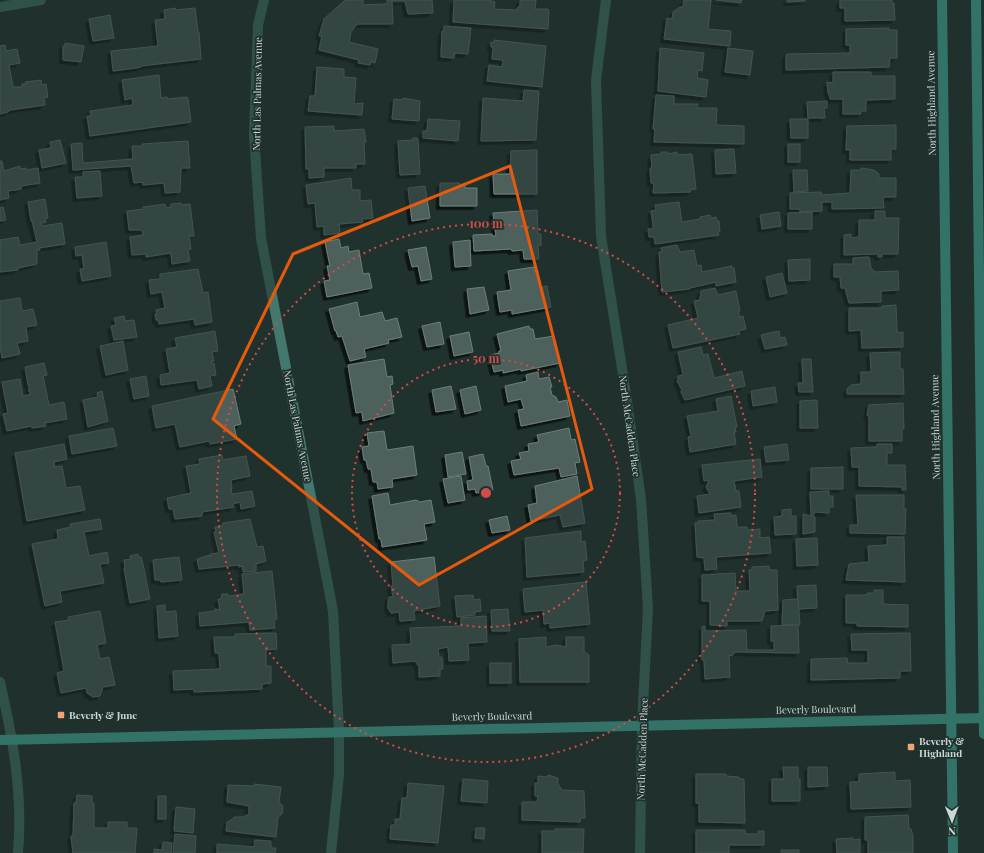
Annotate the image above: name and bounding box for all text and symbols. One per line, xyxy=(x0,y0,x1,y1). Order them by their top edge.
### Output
street label: North Las Palmas Avenue xyxy=(249,37,265,151)
street label: North Highland Avenue xyxy=(923,50,939,156)
text: 100 m xyxy=(469,215,503,231)
text: 50 m xyxy=(473,350,500,366)
street label: North Las Palmas Avenue xyxy=(280,369,316,483)
street label: North McCadden Place xyxy=(616,374,644,478)
street label: North Highland Avenue xyxy=(927,374,943,480)
centre of rings xyxy=(479,486,493,500)
street label: North McCadden Place xyxy=(633,697,651,801)
street label: Beverly Boulevard xyxy=(776,701,857,717)
place label: Beverly & June xyxy=(69,708,137,722)
street label: Beverly Boulevard xyxy=(452,708,533,724)
marker: Beverly & June xyxy=(56,710,66,720)
place label: Beverly & Highland xyxy=(919,734,964,760)
marker: Beverly & Highland xyxy=(906,742,916,752)
north arrow xyxy=(932,801,972,841)
text: N xyxy=(948,824,956,839)

